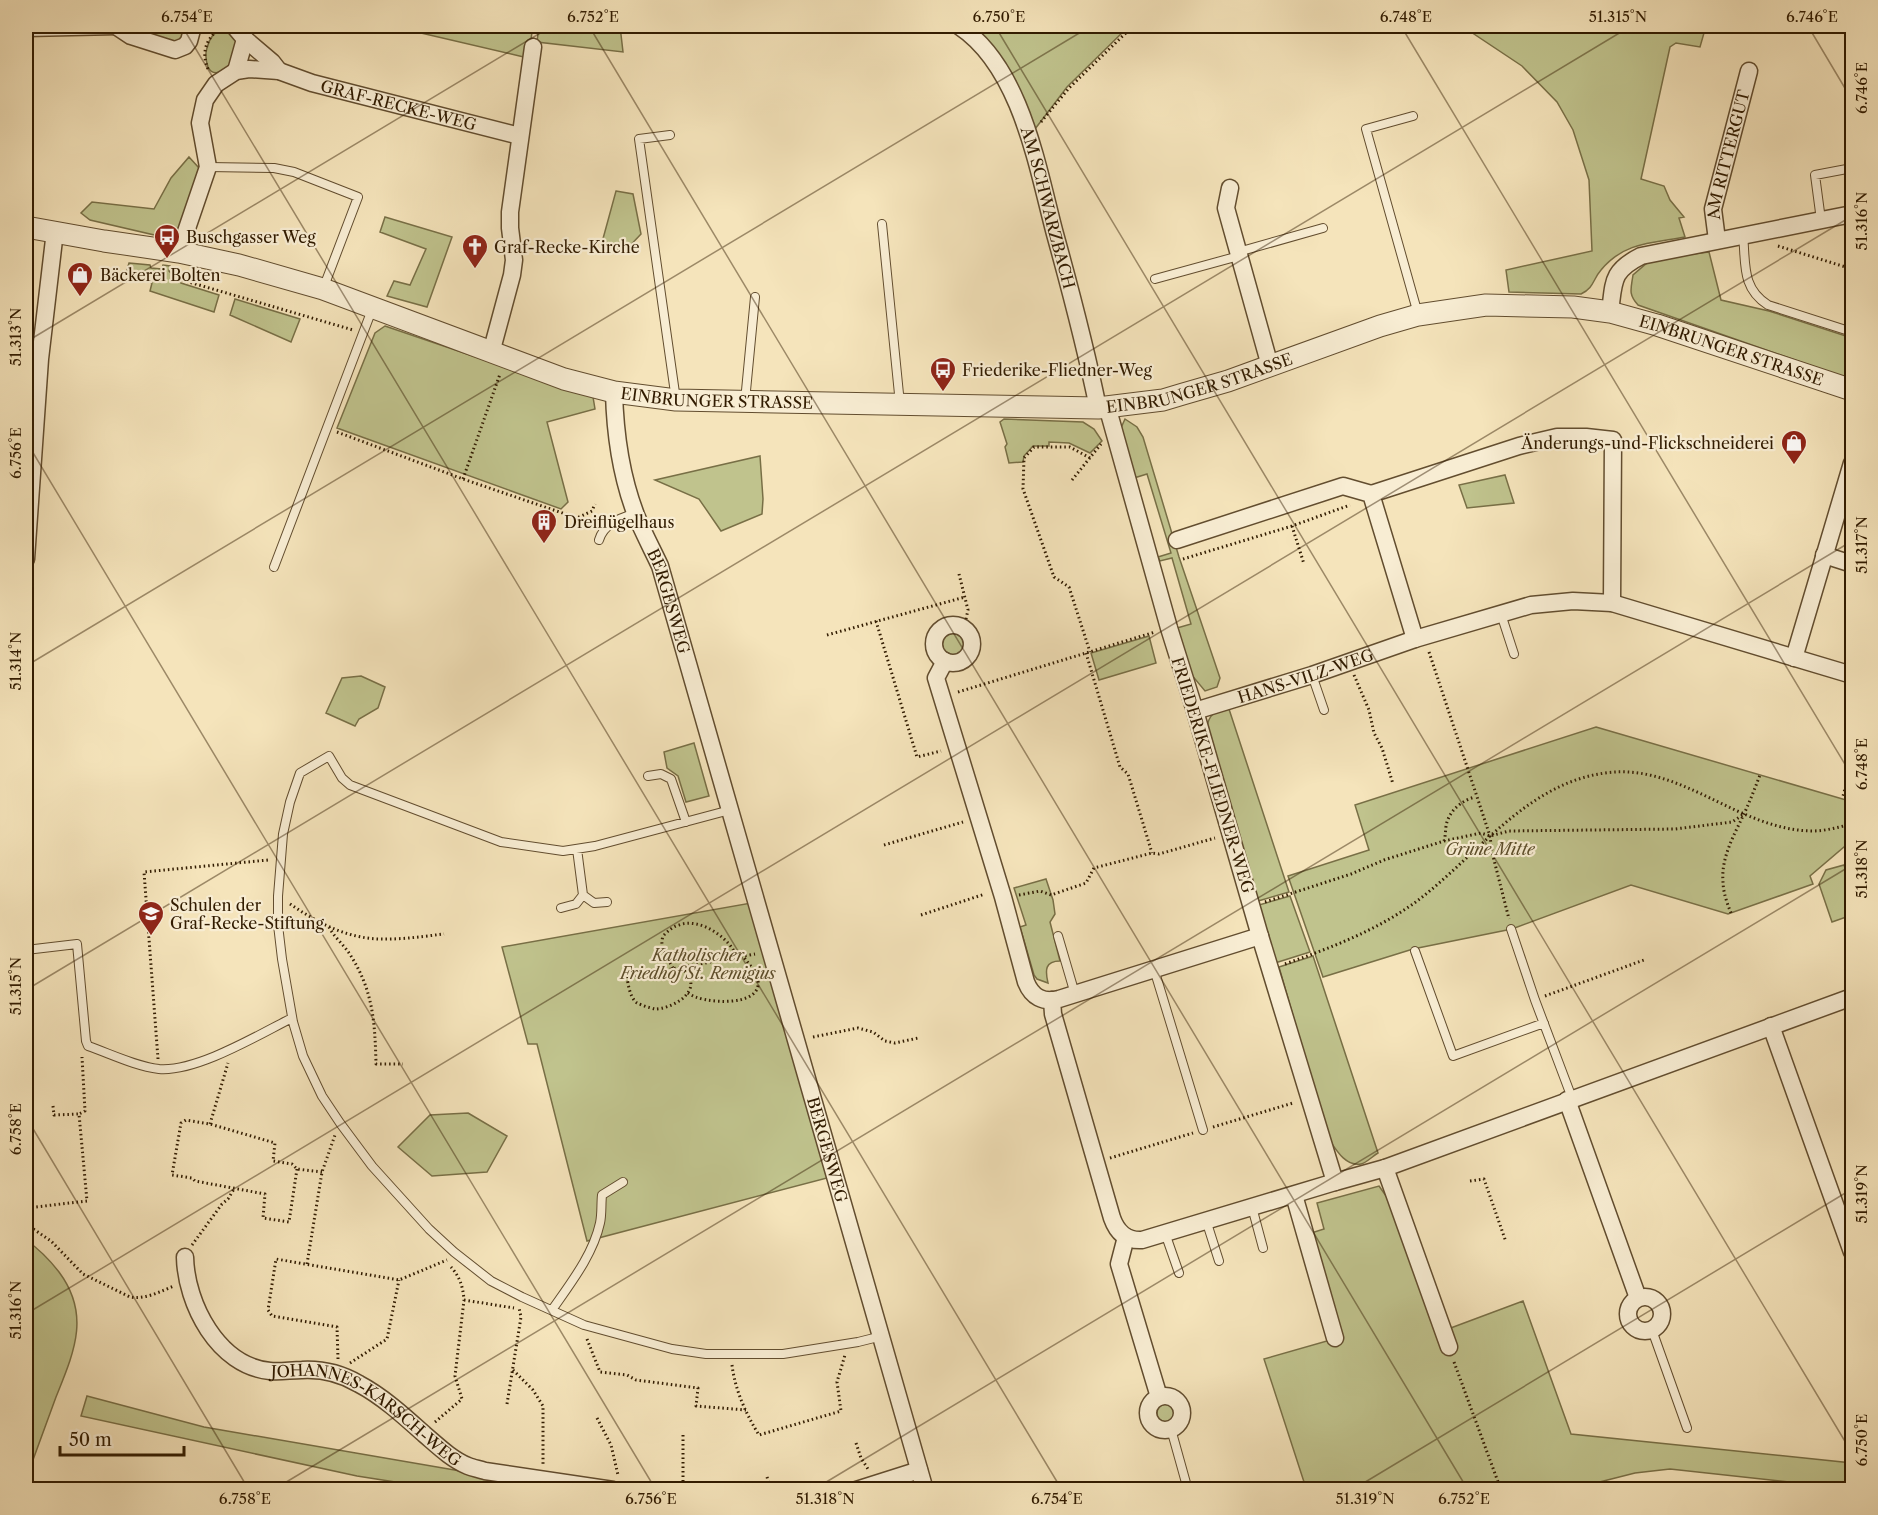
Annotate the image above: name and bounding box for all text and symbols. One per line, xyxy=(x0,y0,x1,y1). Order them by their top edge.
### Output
text: 6.754°E xyxy=(161,7,213,26)
text: 6.752°E xyxy=(567,7,619,26)
text: 6.750°E xyxy=(973,7,1025,26)
text: 6.748°E xyxy=(1380,7,1432,26)
text: 51.315°N xyxy=(1589,7,1647,26)
text: 6.746°E xyxy=(1786,7,1838,26)
text: 6.746°E xyxy=(1852,62,1871,114)
street label: GRAF-RECKE-WEG xyxy=(319,76,479,135)
street label: AM RITTERGUT xyxy=(1703,88,1754,222)
street label: AM SCHWARZBACH xyxy=(1016,123,1079,291)
text: 51.316°N xyxy=(1852,192,1871,250)
bus stop icon: Buschgasser Weg xyxy=(152,222,182,260)
place label: Buschgasser Weg xyxy=(186,227,316,247)
church icon: Graf-Recke-Kirche xyxy=(460,232,490,270)
place label: Graf-Recke-Kirche xyxy=(494,237,640,257)
shop icon: Bäckerei Bolten xyxy=(65,260,95,298)
place label: Bäckerei Bolten xyxy=(100,265,221,285)
text: 51.313°N xyxy=(6,308,25,366)
street label: EINBRUNGER STRASSE xyxy=(1637,311,1826,390)
street label: EINBRUNGER STRASSE xyxy=(1105,348,1295,417)
bus stop icon: Friederike-Fliedner-Weg xyxy=(928,355,958,393)
place label: Friederike-Fliedner-Weg xyxy=(962,360,1152,380)
street label: EINBRUNGER STRASSE xyxy=(619,383,813,413)
text: 6.756°E xyxy=(6,427,25,479)
shop icon: Änderungs-und-Flickschneiderei xyxy=(1779,428,1809,466)
place label: Änderungs-und-Flickschneiderei xyxy=(1520,433,1774,453)
building icon: Dreiflügelhaus xyxy=(529,507,559,545)
place label: Dreiflügelhaus xyxy=(564,512,674,532)
text: 51.317°N xyxy=(1852,516,1871,574)
street label: BERGESWEG xyxy=(643,545,695,656)
text: 51.314°N xyxy=(6,632,25,690)
street label: HANS-VILZ-WEG xyxy=(1235,644,1376,707)
street label: FRIEDERIKE-FLIEDNER-WEG xyxy=(1167,654,1259,896)
text: 6.748°E xyxy=(1852,738,1871,790)
park label: Grüne Mitte xyxy=(1445,839,1536,859)
text: 51.318°N xyxy=(1852,839,1871,899)
place label: Schulen der Graf-Recke-Stiftung xyxy=(170,895,325,933)
school or university icon: Schulen der Graf-Recke-Stiftung xyxy=(136,899,166,937)
park label: Katholischer Friedhof St. Remigius xyxy=(618,945,776,983)
text: 51.315°N xyxy=(6,957,25,1015)
street label: BERGESWEG xyxy=(803,1095,852,1205)
text: 6.758°E xyxy=(6,1103,25,1155)
text: 51.319°N xyxy=(1852,1164,1871,1224)
text: 51.316°N xyxy=(6,1281,25,1339)
street label: JOHANNES-KARSCH-WEG xyxy=(268,1360,465,1471)
text: 6.750°E xyxy=(1852,1414,1871,1466)
scale bar xyxy=(60,1419,184,1457)
text: 50 m xyxy=(69,1429,112,1451)
text: 6.758°E xyxy=(219,1489,271,1508)
text: 6.756°E xyxy=(625,1489,677,1508)
text: 51.318°N xyxy=(795,1489,855,1508)
text: 6.754°E xyxy=(1031,1489,1083,1508)
text: 51.319°N xyxy=(1335,1489,1395,1508)
text: 6.752°E xyxy=(1438,1489,1490,1508)

